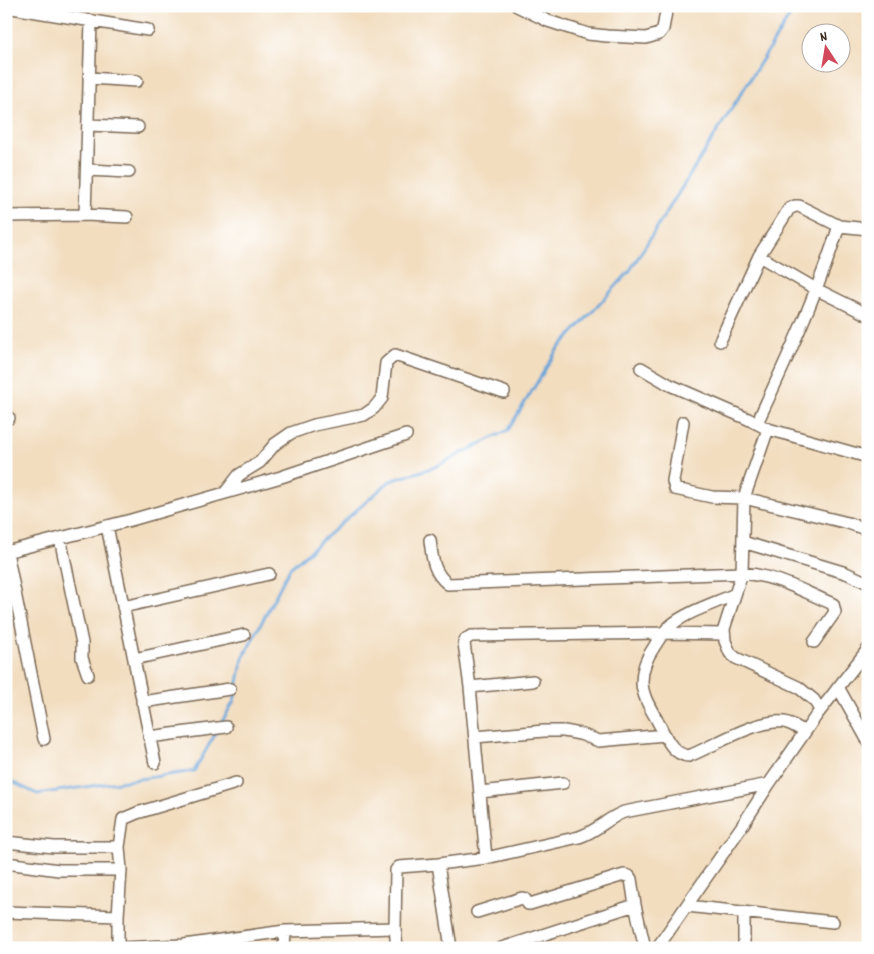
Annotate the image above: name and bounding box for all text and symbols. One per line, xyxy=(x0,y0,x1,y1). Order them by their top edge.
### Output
north arrow xyxy=(802,22,852,72)
text: N xyxy=(818,27,829,48)

